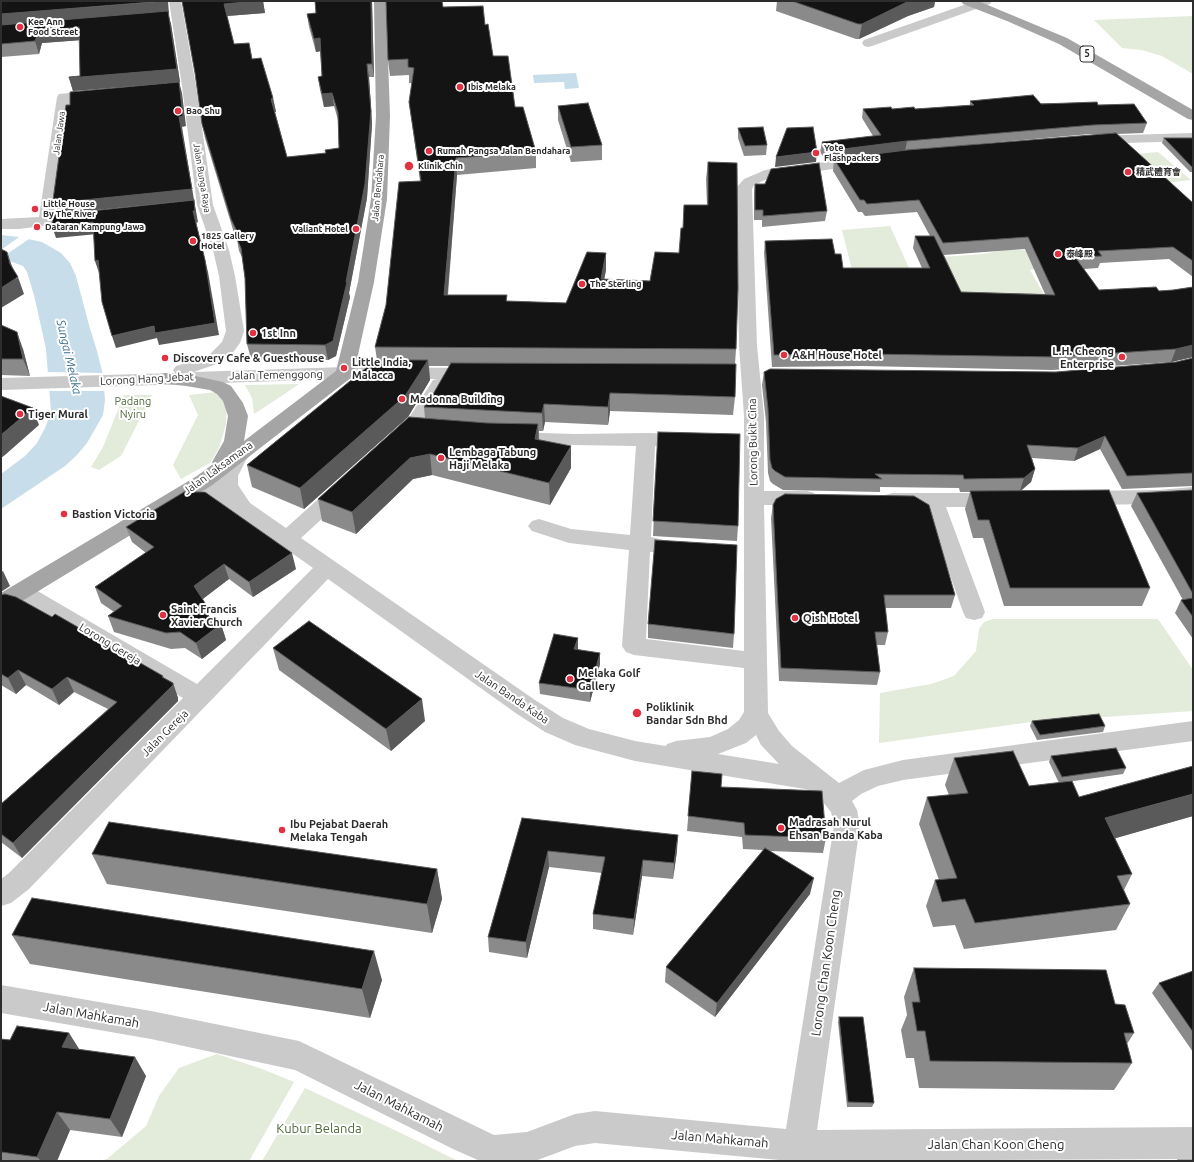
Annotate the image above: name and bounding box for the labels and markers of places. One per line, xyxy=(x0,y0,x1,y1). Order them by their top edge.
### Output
place label: Kee Ann Food Street xyxy=(28,17,78,38)
marker: Kee Ann Food Street xyxy=(15,22,25,32)
marker: Ibis Melaka xyxy=(455,82,465,92)
place label: Ibis Melaka xyxy=(468,82,516,92)
marker: Bao Shu xyxy=(173,106,183,116)
place label: Bao Shu xyxy=(186,106,220,116)
place label: Yote Flashpackers xyxy=(824,143,879,164)
marker: Rumah Pangsa Jalan Bendahara xyxy=(424,146,434,156)
place label: Rumah Pangsa Jalan Bendahara xyxy=(437,146,570,156)
marker: Yote Flashpackers xyxy=(811,148,821,158)
marker: Klinik Chin xyxy=(403,160,415,172)
place label: Klinik Chin xyxy=(418,161,463,171)
marker: 精武體育會 xyxy=(1123,167,1133,177)
place label: 精武體育會 xyxy=(1136,167,1181,177)
place label: Little House By The River xyxy=(43,199,96,220)
marker: Little House By The River xyxy=(30,204,40,214)
marker: Dataran Kampung Jawa xyxy=(32,222,42,232)
place label: Dataran Kampung Jawa xyxy=(45,222,144,232)
place label: Valiant Hotel xyxy=(292,224,348,234)
marker: Valiant Hotel xyxy=(351,224,361,234)
place label: 1825 Gallery Hotel xyxy=(201,231,254,252)
marker: 1825 Gallery Hotel xyxy=(188,236,198,246)
marker: 泰峰殿 xyxy=(1053,249,1063,259)
place label: 泰峰殿 xyxy=(1066,249,1093,259)
marker: The Sterling xyxy=(577,279,587,289)
place label: The Sterling xyxy=(590,279,642,289)
place label: 1st Inn xyxy=(261,326,296,340)
marker: 1st Inn xyxy=(248,328,258,338)
place label: L.H. Cheong Enterprise xyxy=(1052,344,1114,370)
place label: A&H House Hotel xyxy=(792,348,882,362)
marker: A&H House Hotel xyxy=(779,350,789,360)
place label: Discovery Cafe & Guesthouse xyxy=(173,351,324,365)
marker: L.H. Cheong Enterprise xyxy=(1117,352,1127,362)
marker: Discovery Cafe & Guesthouse xyxy=(160,353,170,363)
place label: Little India, Malacca xyxy=(352,355,411,381)
marker: Little India, Malacca xyxy=(339,363,349,373)
place label: Madonna Building xyxy=(410,392,503,406)
marker: Madonna Building xyxy=(397,394,407,404)
place label: Tiger Mural xyxy=(28,407,88,421)
marker: Tiger Mural xyxy=(15,409,25,419)
place label: Lembaga Tabung Haji Melaka xyxy=(449,445,536,471)
marker: Lembaga Tabung Haji Melaka xyxy=(436,453,446,463)
place label: Bastion Victoria xyxy=(72,507,155,521)
marker: Bastion Victoria xyxy=(59,509,69,519)
place label: Saint Francis Xavier Church xyxy=(171,602,242,628)
marker: Saint Francis Xavier Church xyxy=(158,610,168,620)
place label: Qish Hotel xyxy=(803,611,858,625)
marker: Qish Hotel xyxy=(790,613,800,623)
place label: Melaka Golf Gallery xyxy=(578,666,640,692)
marker: Melaka Golf Gallery xyxy=(565,674,575,684)
place label: Poliklinik Bandar Sdn Bhd xyxy=(646,700,728,726)
marker: Poliklinik Bandar Sdn Bhd xyxy=(631,707,643,719)
place label: Madrasah Nurul Ehsan Banda Kaba xyxy=(789,815,883,841)
place label: Ibu Pejabat Daerah Melaka Tengah xyxy=(290,817,388,843)
marker: Madrasah Nurul Ehsan Banda Kaba xyxy=(776,823,786,833)
marker: Ibu Pejabat Daerah Melaka Tengah xyxy=(277,825,287,835)

